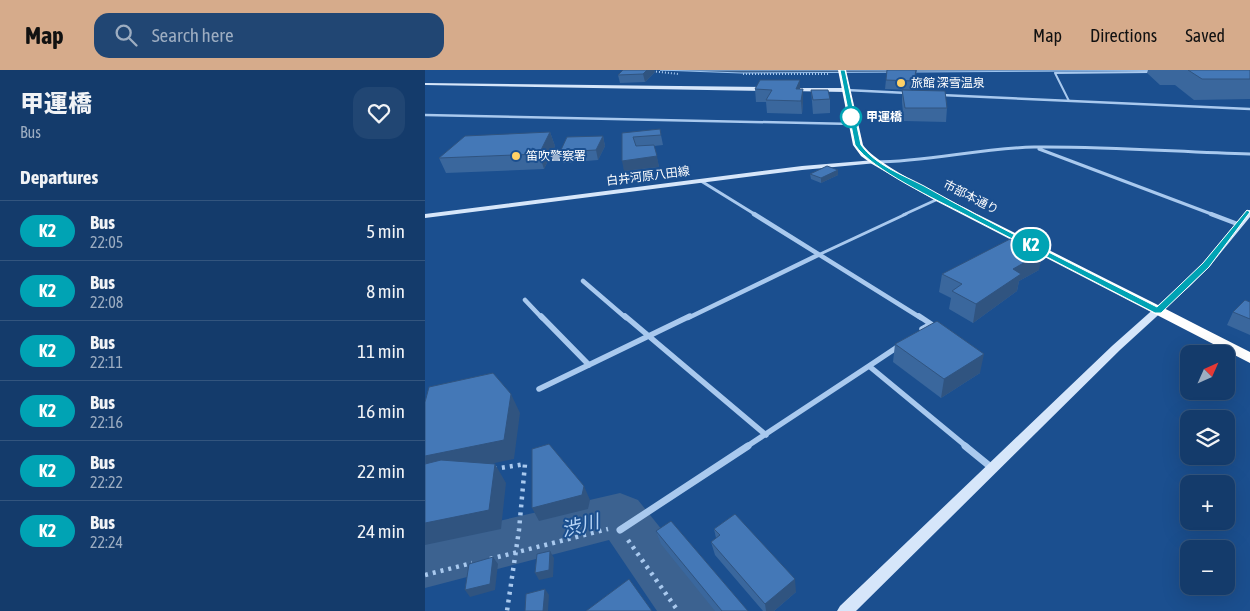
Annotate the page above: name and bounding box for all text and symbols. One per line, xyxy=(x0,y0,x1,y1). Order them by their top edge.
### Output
search box xyxy=(94,13,444,58)
icon: search xyxy=(112,21,140,49)
text: Map xyxy=(25,22,64,49)
text: Search here xyxy=(152,24,234,46)
text: Map xyxy=(1033,25,1062,46)
text: Directions xyxy=(1090,25,1157,46)
text: Saved xyxy=(1185,25,1225,46)
place label: 旅館 深雪温泉 xyxy=(911,76,985,90)
marker: 旅館 深雪温泉 xyxy=(895,77,907,89)
button: heart xyxy=(353,87,405,139)
text: 甲運橋 xyxy=(20,90,92,117)
marker: 甲運橋 xyxy=(840,106,862,128)
place label: 甲運橋 xyxy=(866,110,903,124)
text: Bus xyxy=(20,123,41,141)
place label: 笛吹警察署 xyxy=(526,149,586,163)
marker: 笛吹警察署 xyxy=(510,150,522,162)
street label: 白井河原八田線 xyxy=(605,164,691,188)
text: Departures xyxy=(20,166,98,188)
street label: 市部本通り xyxy=(941,177,1001,217)
text: Bus xyxy=(90,211,115,233)
text: K2 xyxy=(39,220,56,241)
text: 5 min xyxy=(366,220,405,242)
line badge: K2 xyxy=(1009,229,1053,261)
text: 22:05 xyxy=(90,233,123,251)
text: K2 xyxy=(1022,234,1040,255)
text: Bus xyxy=(90,271,115,293)
text: K2 xyxy=(39,280,56,301)
text: 8 min xyxy=(366,280,405,302)
text: 22:08 xyxy=(90,293,123,311)
text: Bus xyxy=(90,331,115,353)
text: K2 xyxy=(39,340,56,361)
text: 11 min xyxy=(357,340,405,362)
north arrow xyxy=(1180,345,1235,400)
map controls xyxy=(1180,345,1235,595)
text: 22:11 xyxy=(90,353,123,371)
text: Bus xyxy=(90,391,115,413)
text: K2 xyxy=(39,400,56,421)
text: 16 min xyxy=(357,400,405,422)
button: layers xyxy=(1180,410,1235,465)
text: 22:16 xyxy=(90,413,123,431)
text: Bus xyxy=(90,451,115,473)
text: K2 xyxy=(39,460,56,481)
text: 22 min xyxy=(357,460,405,482)
text: 22:22 xyxy=(90,473,123,491)
button: + xyxy=(1180,475,1235,530)
water label: 渋川 xyxy=(559,509,603,540)
text: Bus xyxy=(90,511,115,533)
text: K2 xyxy=(39,520,56,541)
text: 24 min xyxy=(357,520,405,542)
text: 22:24 xyxy=(90,533,123,551)
button: − xyxy=(1180,540,1235,595)

